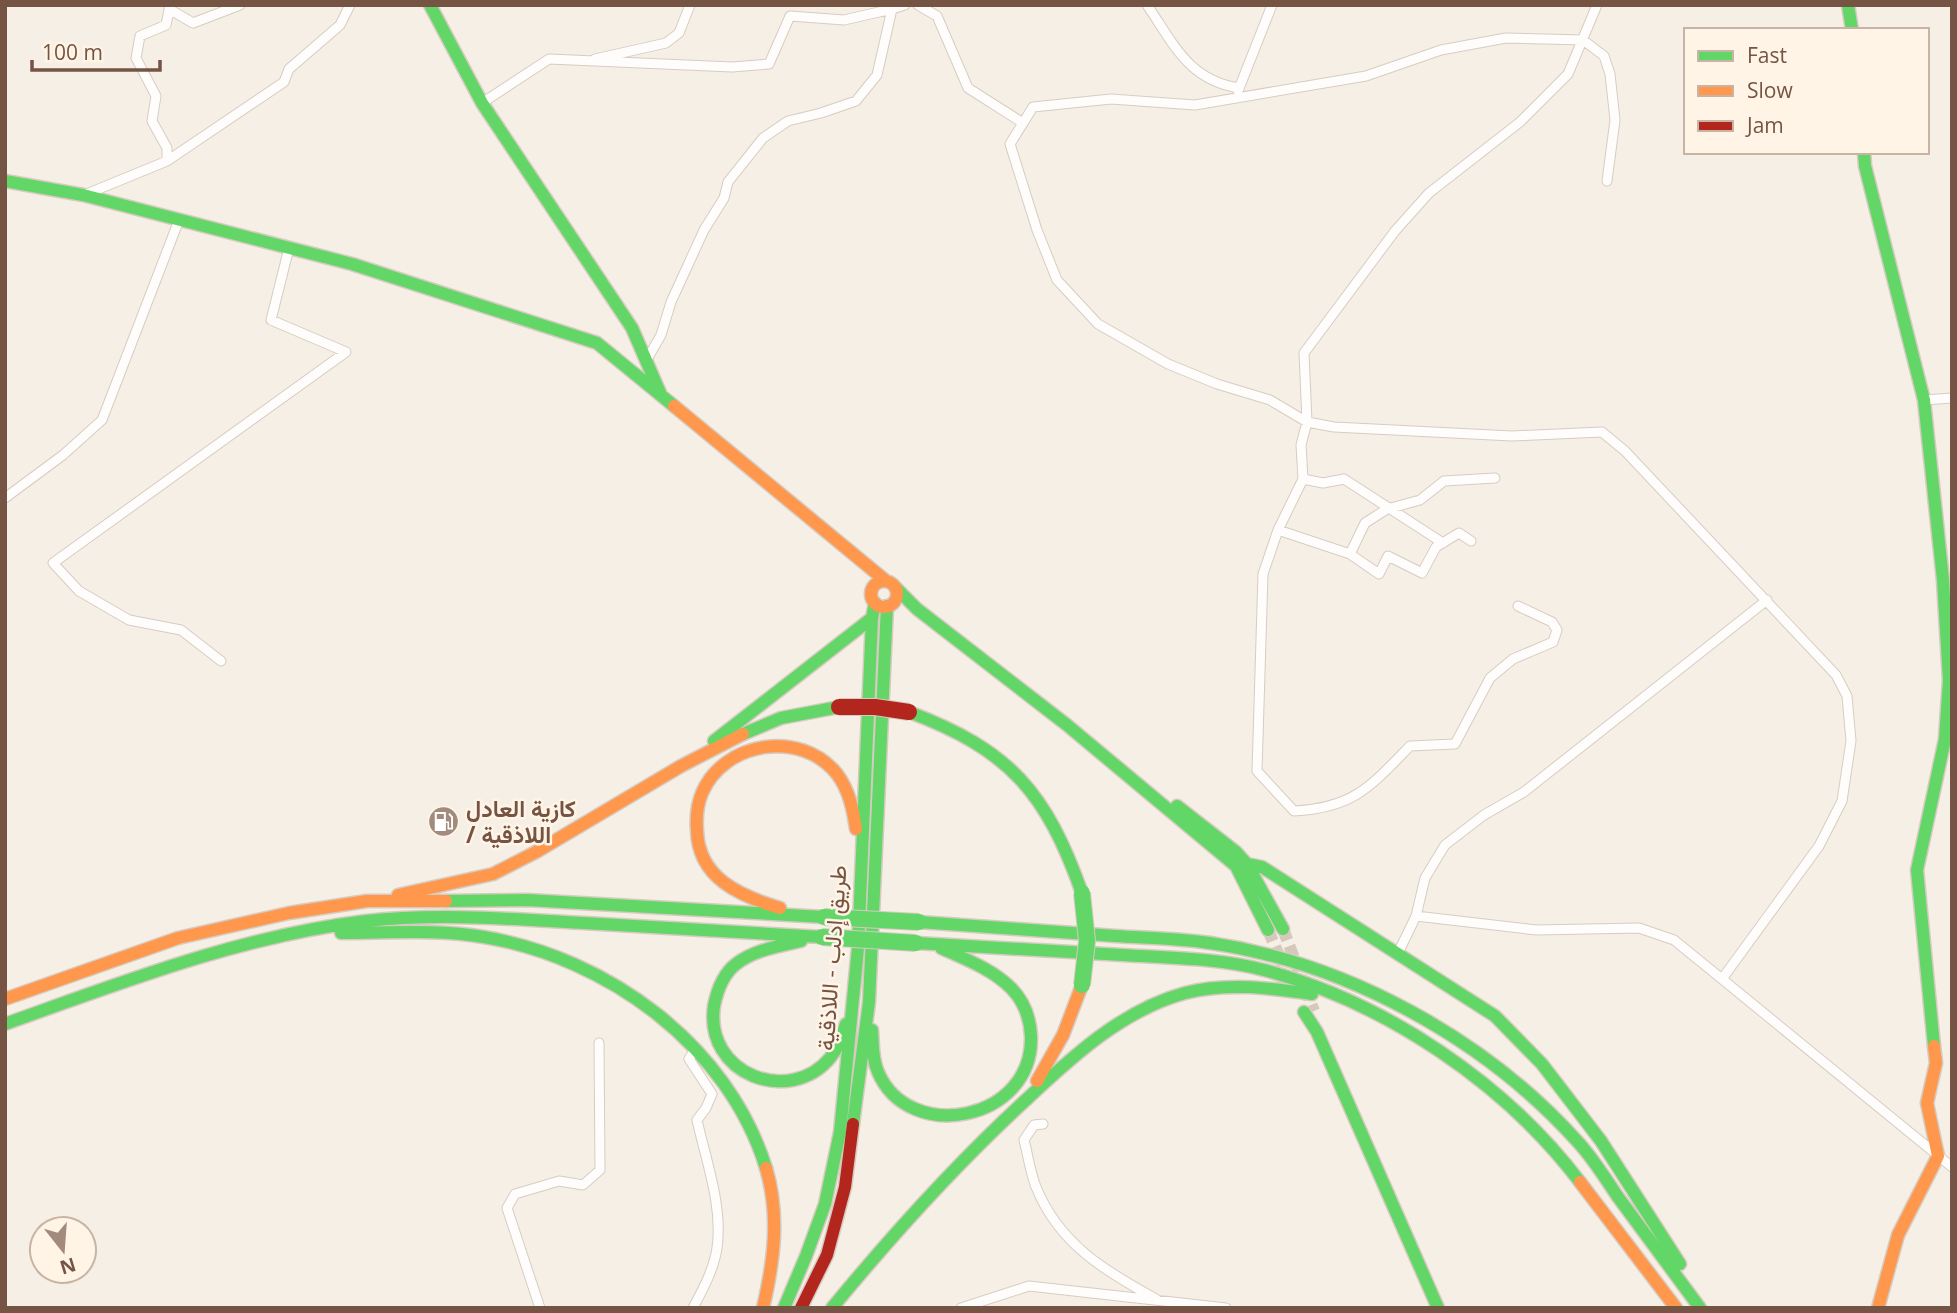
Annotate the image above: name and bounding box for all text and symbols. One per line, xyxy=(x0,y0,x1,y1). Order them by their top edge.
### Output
scale bar xyxy=(32,28,159,72)
legend xyxy=(1684,28,1929,154)
text: 100 m xyxy=(42,38,103,66)
text: Fast xyxy=(1747,41,1787,69)
text: Slow xyxy=(1747,76,1793,104)
text: Jam xyxy=(1745,111,1784,139)
place label: كازية العادل / اللاذقية xyxy=(466,792,576,850)
fuel station icon: كازية العادل / اللاذقية xyxy=(426,805,460,839)
street label: طريق إدلب - اللاذقية xyxy=(809,864,853,1052)
north arrow xyxy=(28,1215,98,1285)
text: N xyxy=(57,1252,79,1281)

